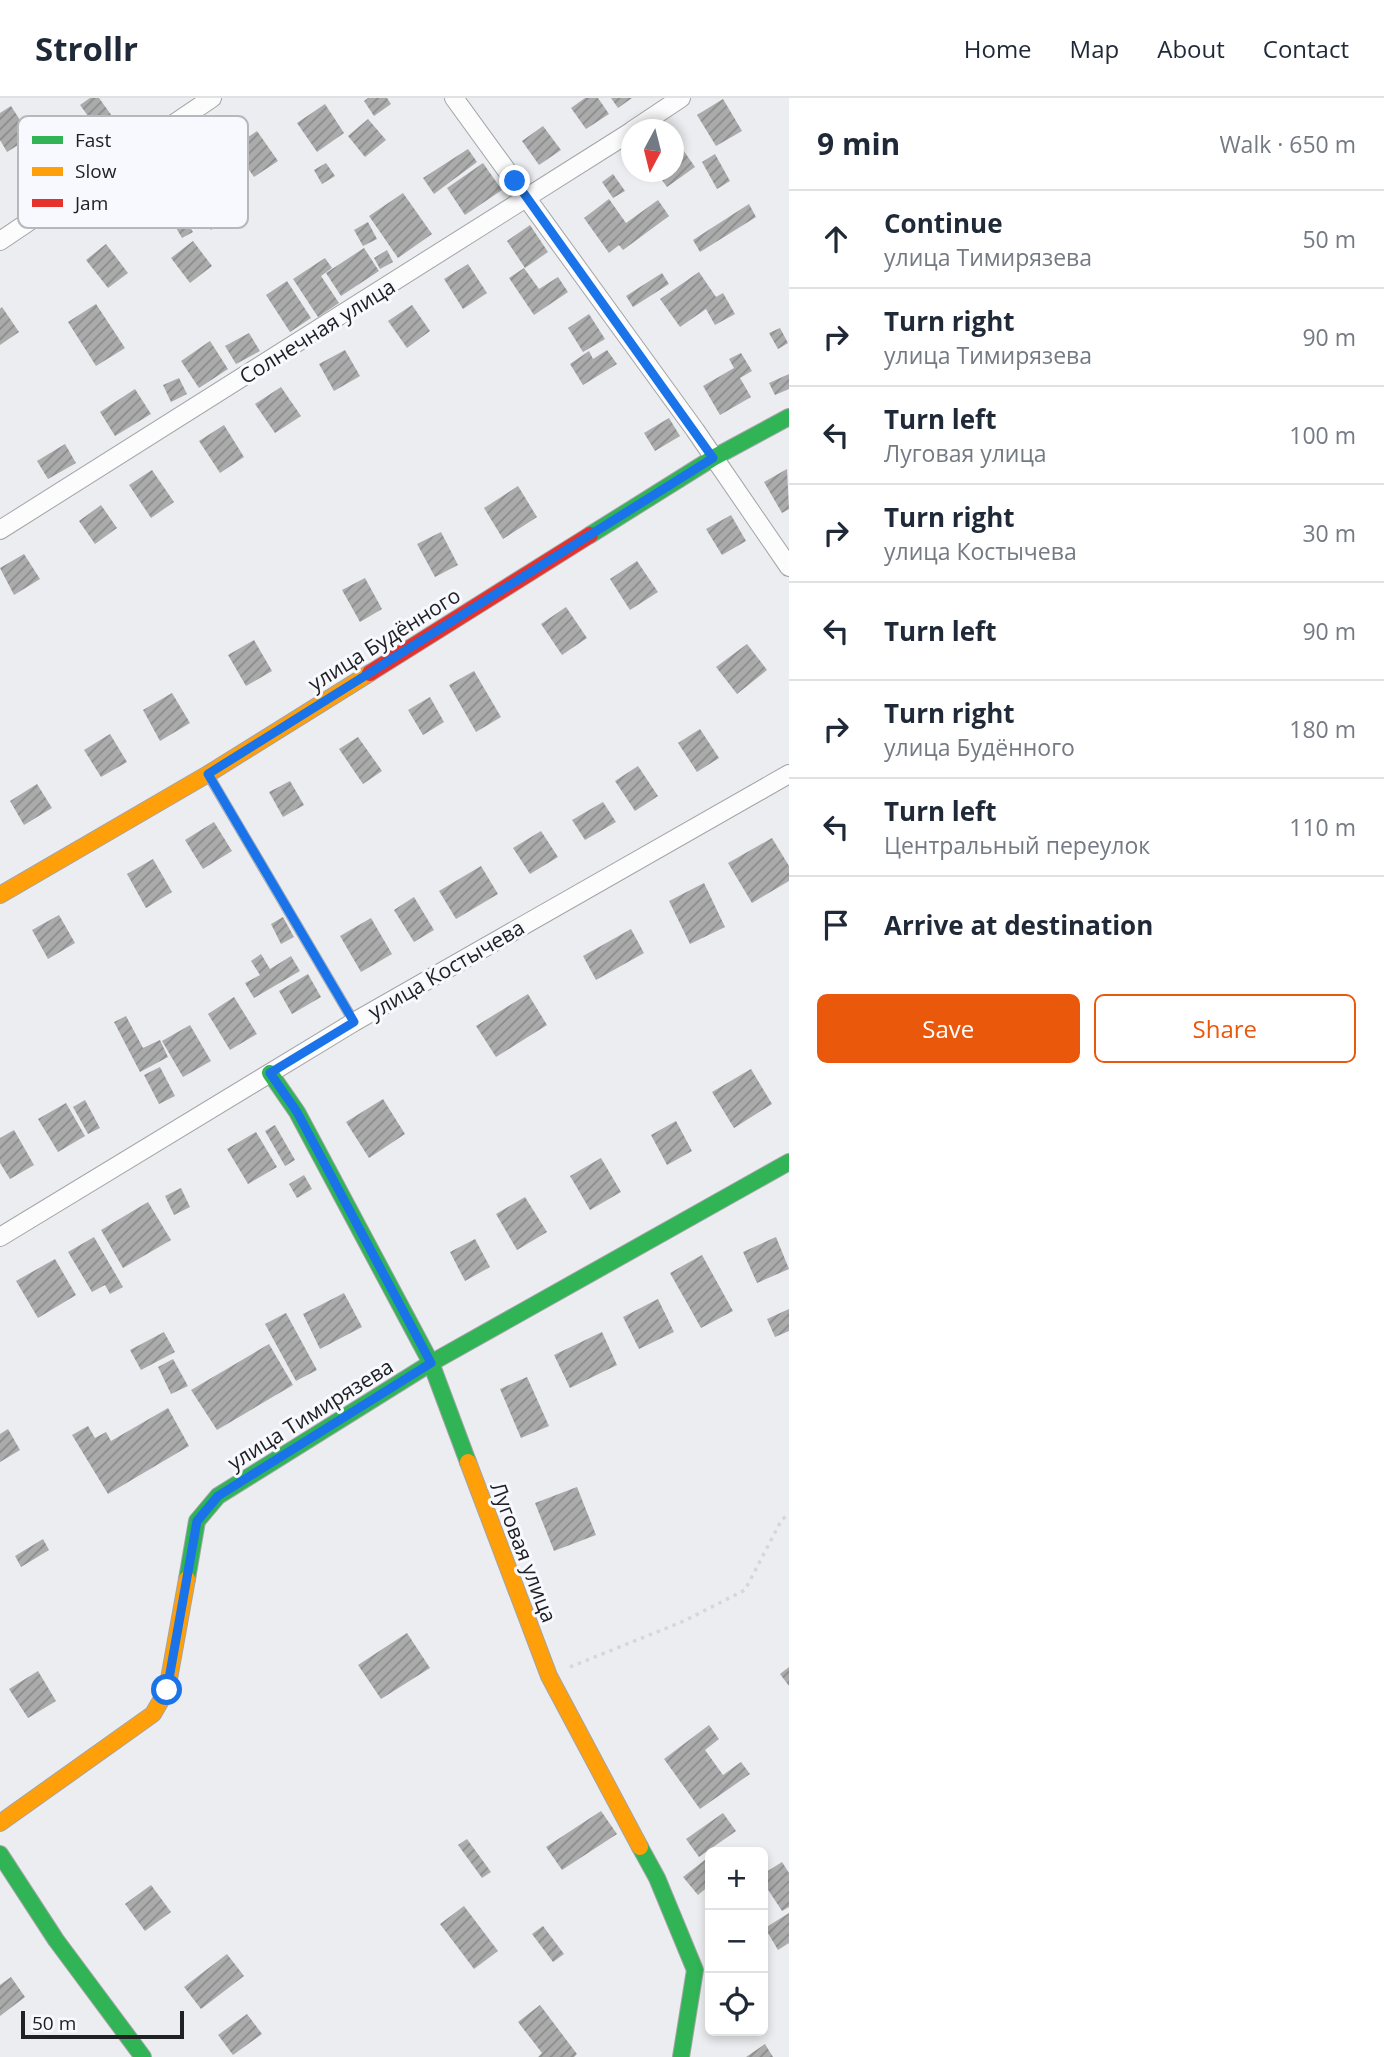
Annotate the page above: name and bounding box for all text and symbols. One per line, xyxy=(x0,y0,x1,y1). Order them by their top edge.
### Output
text: Strollr xyxy=(35,26,138,71)
text: Home xyxy=(964,32,1032,65)
text: Map xyxy=(1070,32,1119,65)
text: About xyxy=(1157,32,1225,65)
text: Contact xyxy=(1263,32,1349,65)
legend xyxy=(18,116,248,228)
north arrow xyxy=(621,119,684,182)
text: 9 min xyxy=(817,123,900,164)
text: Fast xyxy=(75,127,111,153)
text: Walk · 650 m xyxy=(1219,128,1356,160)
text: Slow xyxy=(75,158,117,184)
route end xyxy=(499,165,530,196)
text: Jam xyxy=(73,190,108,216)
text: Continue xyxy=(884,205,1003,241)
icon: ahead xyxy=(817,220,855,258)
text: 50 m xyxy=(1302,223,1356,255)
text: улица Тимирязева xyxy=(884,241,1092,273)
street label: Солнечная улица xyxy=(234,272,400,390)
text: Turn right xyxy=(884,303,1015,339)
icon: right xyxy=(817,318,855,356)
text: 90 m xyxy=(1302,321,1356,353)
text: улица Тимирязева xyxy=(884,339,1092,371)
text: Turn left xyxy=(884,401,996,437)
icon: left xyxy=(817,416,855,454)
text: 100 m xyxy=(1289,419,1356,451)
text: Луговая улица xyxy=(884,437,1047,469)
text: Turn right xyxy=(884,499,1015,535)
icon: right xyxy=(817,514,855,552)
text: 30 m xyxy=(1302,517,1356,549)
text: улица Костычева xyxy=(884,535,1077,567)
street label: улица Будённого xyxy=(303,581,465,697)
icon: left xyxy=(817,612,855,650)
text: Turn left xyxy=(884,613,996,649)
text: 90 m xyxy=(1302,615,1356,647)
text: Turn right xyxy=(884,695,1015,731)
icon: right xyxy=(817,710,855,748)
text: 180 m xyxy=(1289,713,1356,745)
text: улица Будённого xyxy=(884,731,1075,763)
text: Turn left xyxy=(884,793,996,829)
icon: left xyxy=(817,808,855,846)
text: 110 m xyxy=(1289,811,1356,843)
text: Центральный переулок xyxy=(884,829,1150,861)
icon: arrive xyxy=(817,906,855,944)
text: Arrive at destination xyxy=(884,907,1153,943)
street label: улица Костычева xyxy=(363,913,529,1025)
button: Save xyxy=(817,994,1080,1063)
button: Share xyxy=(1094,994,1356,1063)
street label: улица Тимирязева xyxy=(222,1352,398,1476)
street label: Луговая улица xyxy=(484,1478,564,1626)
route start xyxy=(151,1674,182,1705)
map controls xyxy=(705,1847,768,2036)
button: + xyxy=(705,1847,768,1910)
button: − xyxy=(705,1910,768,1973)
button: locate xyxy=(705,1973,768,2036)
scale bar xyxy=(21,2008,184,2040)
text: 50 m xyxy=(32,2010,76,2036)

